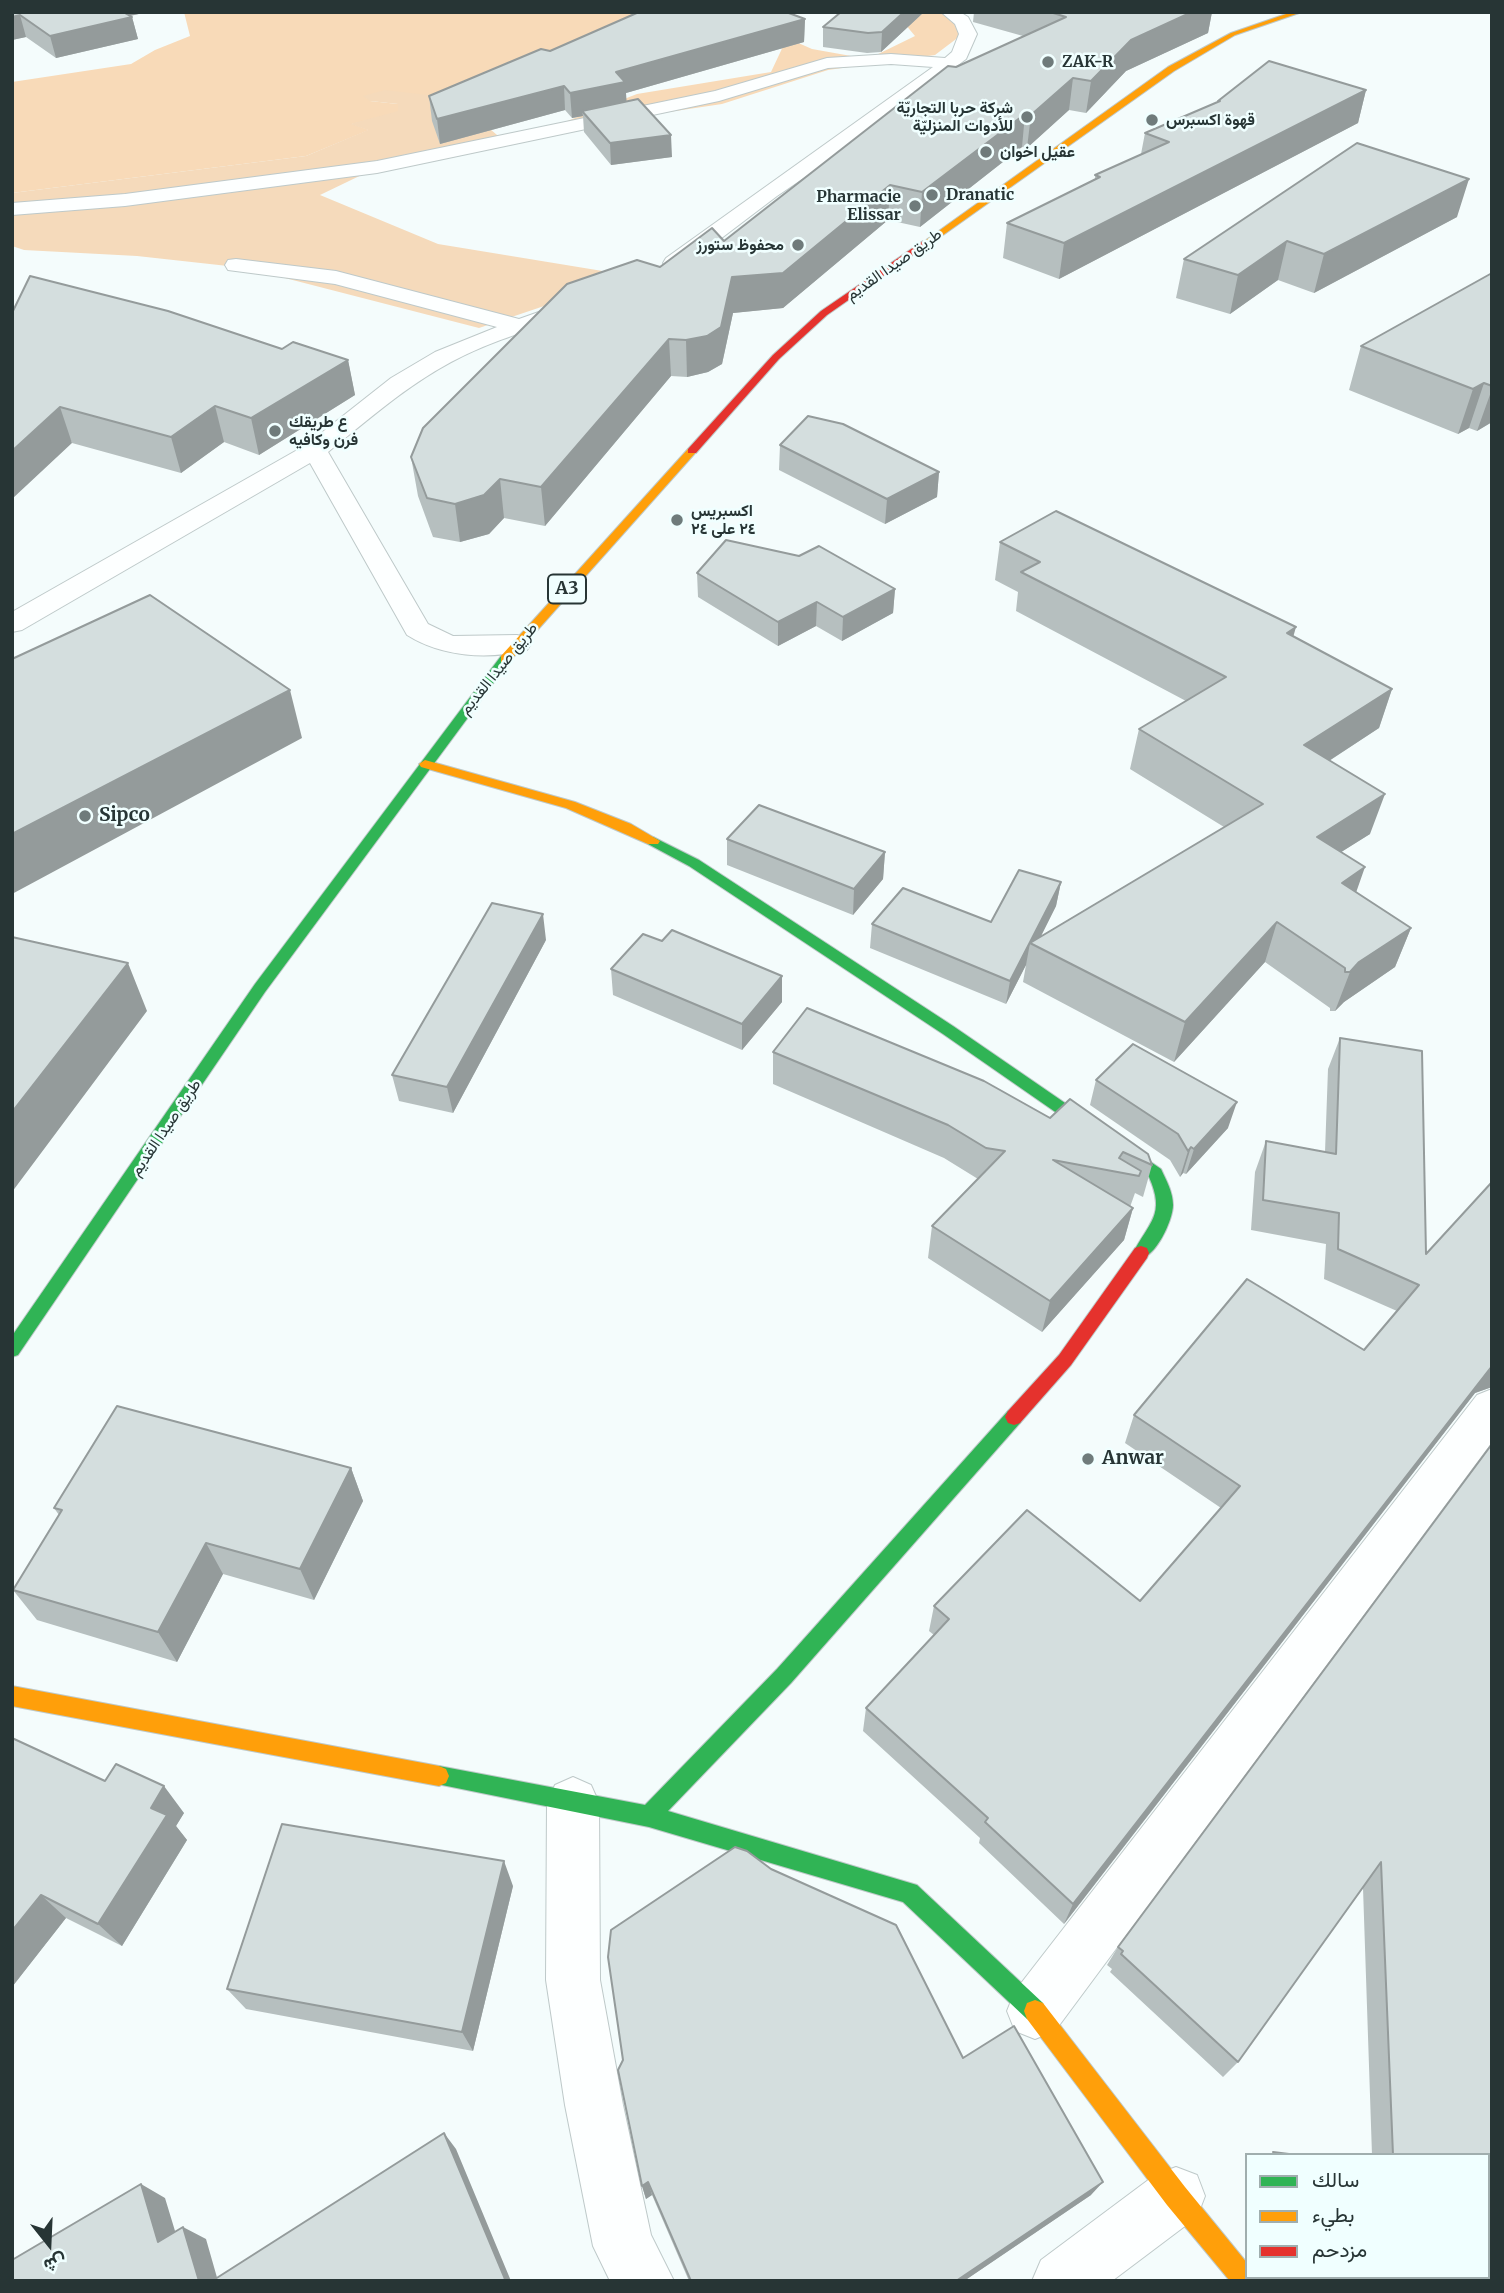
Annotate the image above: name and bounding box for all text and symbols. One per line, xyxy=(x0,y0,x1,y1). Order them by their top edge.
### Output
place label: ZAK-R xyxy=(1062,52,1113,72)
marker: ZAK-R xyxy=(1040,54,1056,70)
place label: شركة حربا التجاريّة للأدوات المنزليّة xyxy=(896,98,1013,136)
marker: شركة حربا التجاريّة للأدوات المنزليّة xyxy=(1019,109,1035,125)
place label: قهوة اكسبرس xyxy=(1166,110,1255,130)
marker: قهوة اكسبرس xyxy=(1144,112,1160,128)
place label: عقيل اخوان xyxy=(1000,142,1075,162)
marker: عقيل اخوان xyxy=(978,144,994,160)
place label: Dranatic xyxy=(946,185,1014,205)
place label: Pharmacie Elissar xyxy=(816,187,901,225)
marker: Dranatic xyxy=(924,187,940,203)
marker: Pharmacie Elissar xyxy=(907,198,923,214)
street label: طريق صيدا القديم xyxy=(842,225,946,305)
place label: محفوظ ستورز xyxy=(696,235,784,255)
marker: محفوظ ستورز xyxy=(790,237,806,253)
place label: ع طريقك فرن وكافيه xyxy=(289,412,358,450)
marker: ع طريقك فرن وكافيه xyxy=(267,423,283,439)
place label: اكسبريس ٢٤ على ٢٤ xyxy=(691,501,756,539)
marker: اكسبريس ٢٤ على ٢٤ xyxy=(669,512,685,528)
road number: A3 xyxy=(548,574,586,604)
street label: طريق صيدا القديم xyxy=(456,619,542,719)
place label: Sipco xyxy=(99,805,150,827)
marker: Sipco xyxy=(77,808,93,824)
street label: طريق صيدا القديم xyxy=(126,1076,206,1180)
place label: Anwar xyxy=(1102,1448,1164,1470)
marker: Anwar xyxy=(1080,1451,1096,1467)
legend xyxy=(1245,2153,1490,2279)
text: سالك xyxy=(1312,2166,1359,2193)
text: بطيء xyxy=(1312,2201,1355,2228)
north arrow xyxy=(14,2209,84,2279)
text: مزدحم xyxy=(1312,2236,1367,2263)
text: ش xyxy=(41,2249,70,2279)

